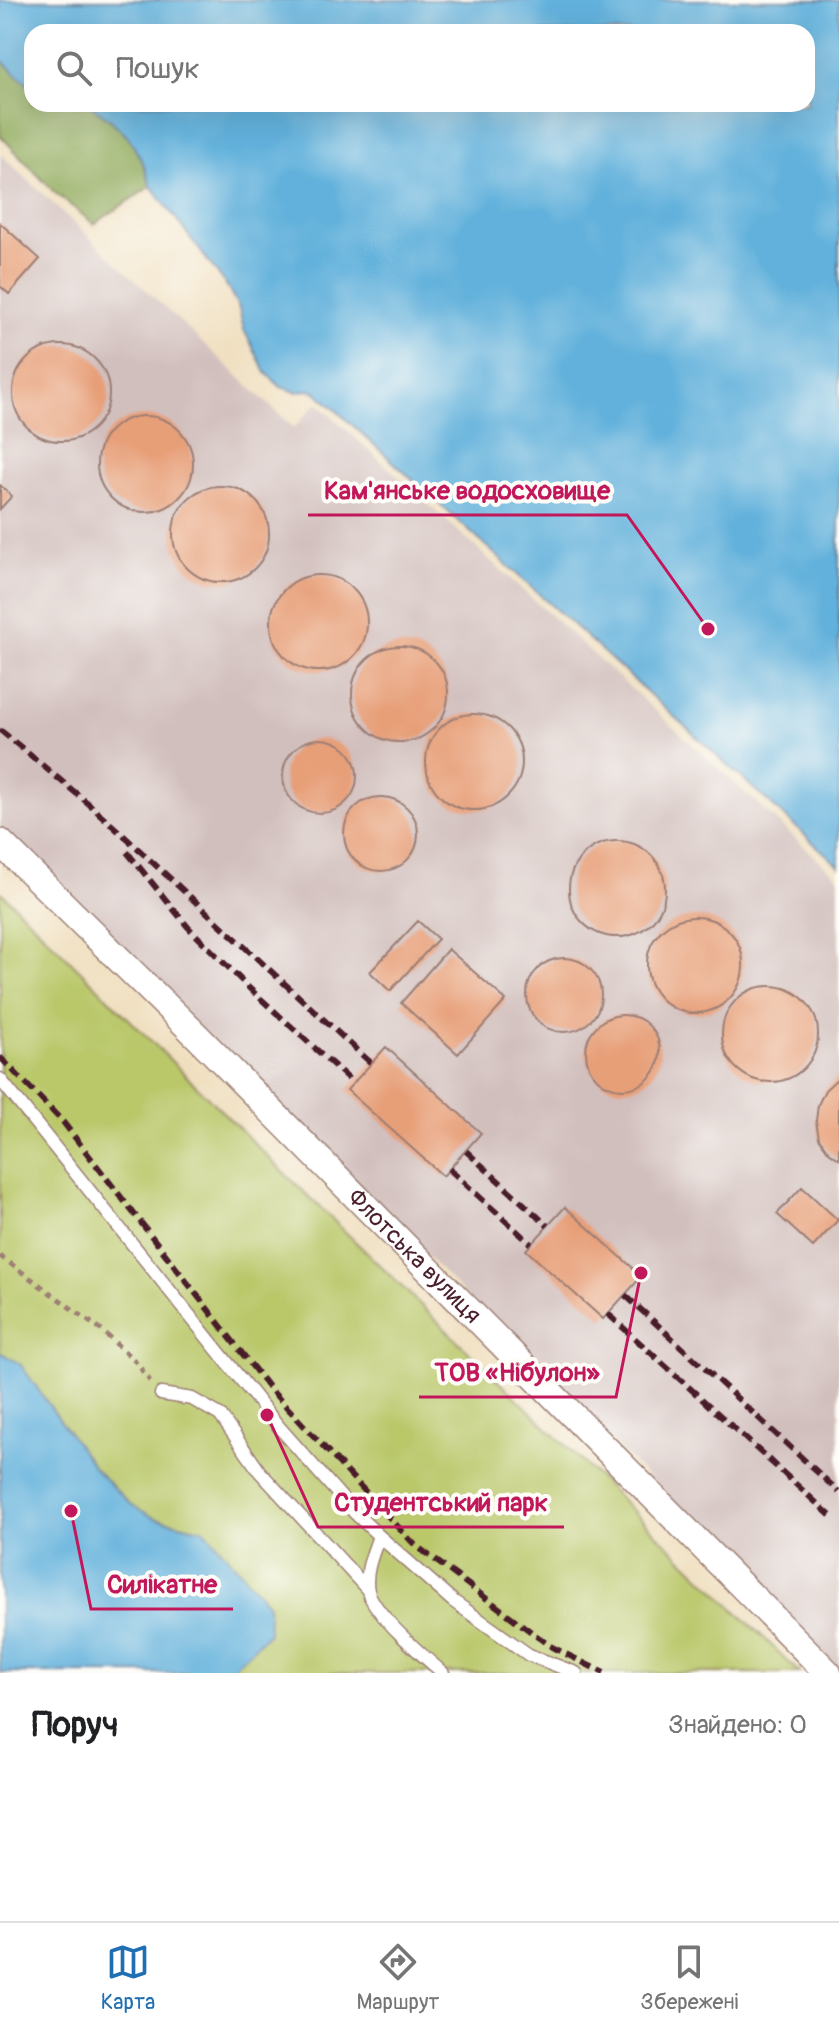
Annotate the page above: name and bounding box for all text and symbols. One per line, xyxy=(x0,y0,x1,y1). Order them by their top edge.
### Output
search box xyxy=(24,24,815,112)
icon: search xyxy=(52,46,96,90)
text: Пошук xyxy=(116,50,200,87)
callout: Кам'янське водосховище xyxy=(308,465,627,515)
text: Кам'янське водосховище xyxy=(324,475,611,507)
street label: Флотська вулиця xyxy=(342,1183,488,1329)
callout: ТОВ «Нібулон» xyxy=(419,1347,616,1397)
text: ТОВ «Нібулон» xyxy=(433,1357,600,1389)
callout: Студентський парк xyxy=(318,1477,564,1527)
text: Студентський парк xyxy=(334,1487,548,1519)
callout: Силікатне xyxy=(91,1559,233,1609)
text: Силікатне xyxy=(107,1569,218,1601)
text: Поруч xyxy=(32,1704,118,1747)
text: Знайдено: 0 xyxy=(668,1709,807,1741)
tab: Карта xyxy=(101,1940,155,2016)
tab: Маршрут xyxy=(356,1940,439,2016)
tab: Збережені xyxy=(641,1940,738,2016)

